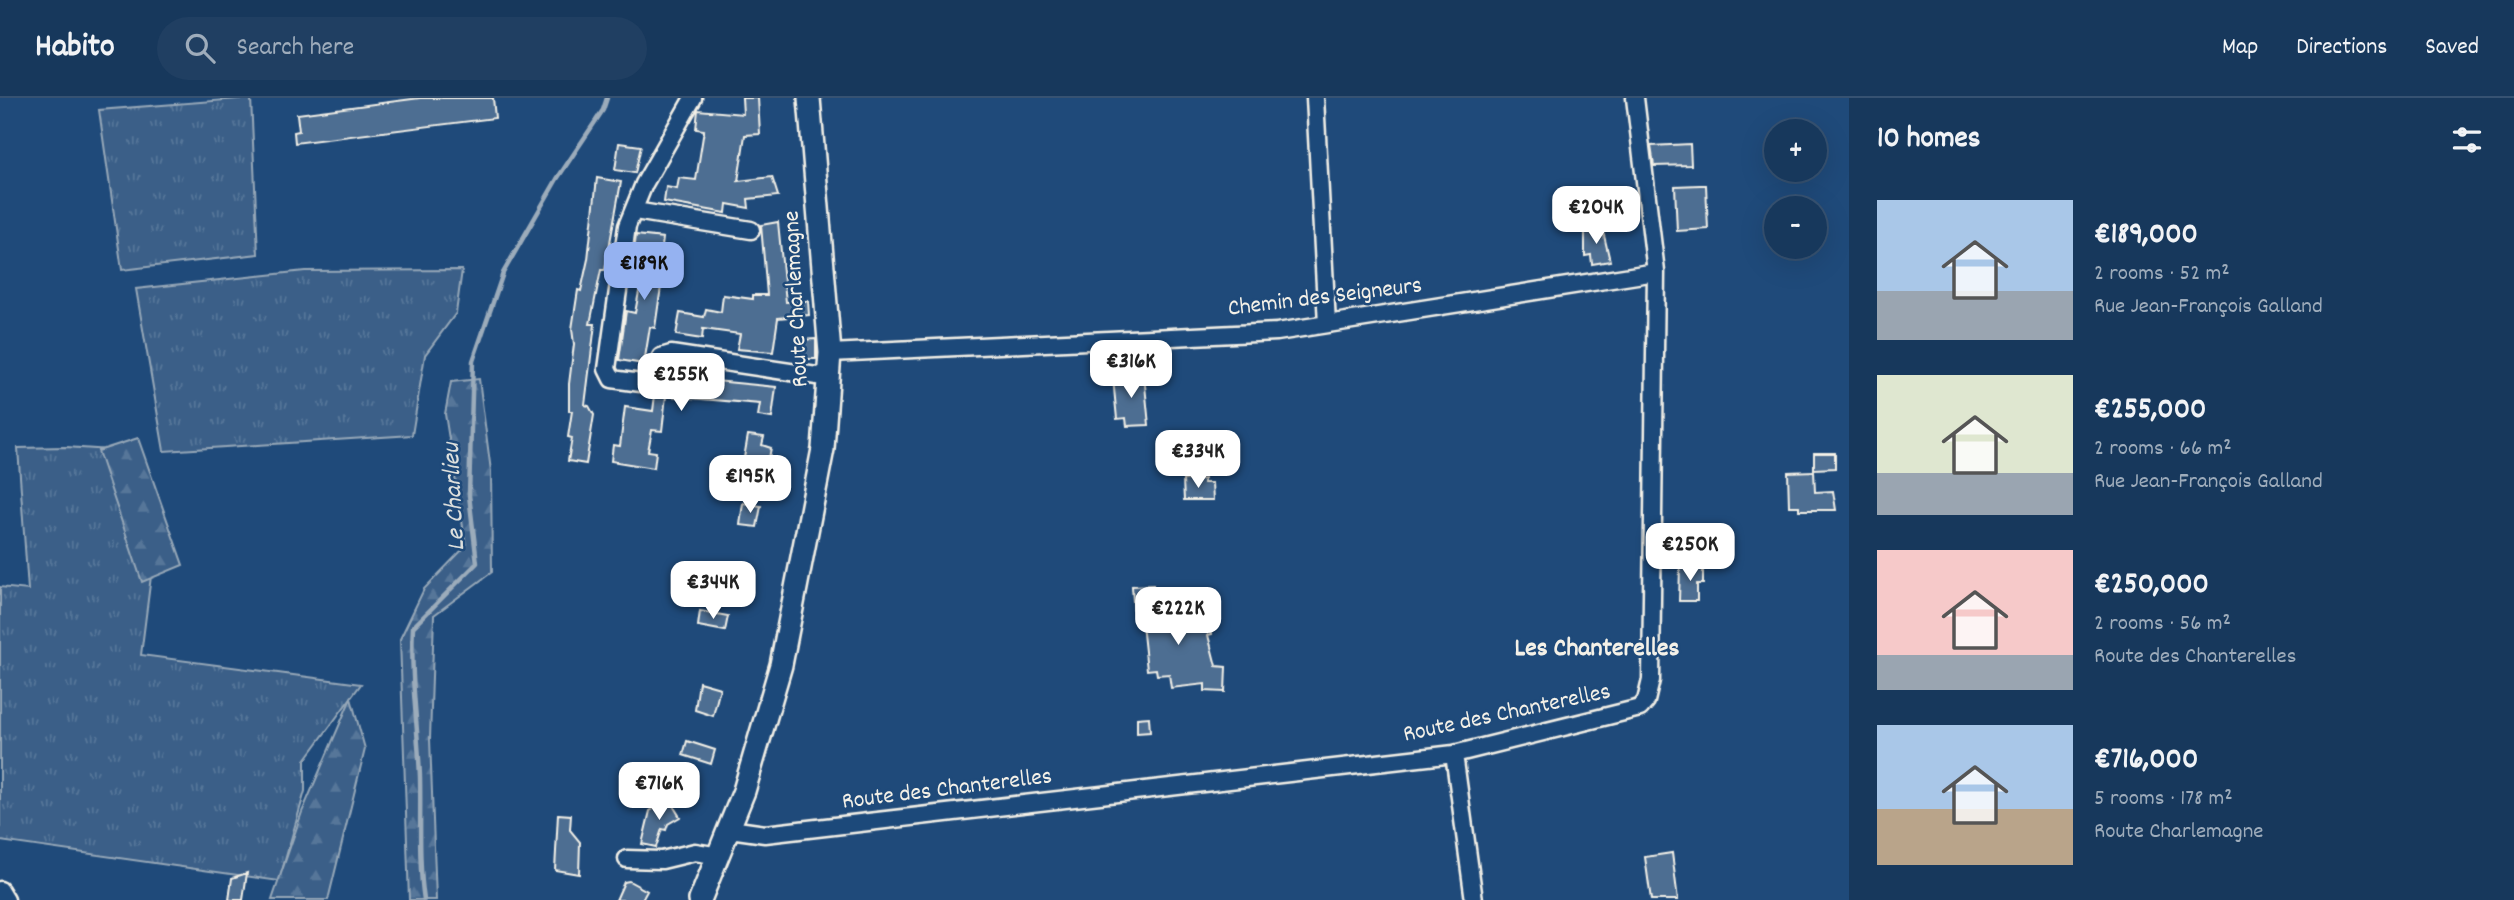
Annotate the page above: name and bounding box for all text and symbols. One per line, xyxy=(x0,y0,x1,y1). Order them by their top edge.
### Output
search box xyxy=(157,17,647,80)
text: Habito xyxy=(35,25,115,72)
icon: search xyxy=(181,29,219,67)
text: Search here xyxy=(237,30,354,67)
text: Map xyxy=(2222,31,2258,65)
text: Directions xyxy=(2296,31,2387,65)
text: Saved xyxy=(2425,31,2479,65)
map controls xyxy=(1764,119,1827,259)
button: + xyxy=(1764,119,1827,182)
text: 10 homes xyxy=(1877,119,1980,162)
icon: filters xyxy=(2448,121,2486,159)
pin: €204K xyxy=(1547,186,1645,246)
text: €204K xyxy=(1568,192,1624,225)
button: − xyxy=(1764,196,1827,259)
street label: Route Charlemagne xyxy=(775,210,819,388)
text: €189,000 xyxy=(2094,215,2198,258)
icon: home xyxy=(1933,228,2017,312)
pin: €189K xyxy=(595,242,693,302)
text: €189K xyxy=(620,248,668,281)
text: 2 rooms · 52 m² xyxy=(2094,258,2230,291)
street label: Chemin des Seigneurs xyxy=(1226,269,1424,327)
text: Rue Jean-François Galland xyxy=(2094,291,2323,324)
pin: €316K xyxy=(1082,341,1180,400)
text: €316K xyxy=(1106,346,1156,379)
pin: €255K xyxy=(632,354,730,413)
text: €255K xyxy=(654,359,708,392)
text: €255,000 xyxy=(2094,390,2206,433)
icon: home xyxy=(1933,403,2017,487)
pin: €334K xyxy=(1149,430,1247,490)
text: 2 rooms · 66 m² xyxy=(2094,433,2232,466)
text: €334K xyxy=(1171,436,1225,469)
water label: Le Charlieu xyxy=(434,440,476,552)
pin: €195K xyxy=(701,456,799,515)
text: €195K xyxy=(725,461,775,494)
text: Rue Jean-François Galland xyxy=(2094,466,2323,499)
pin: €250K xyxy=(1641,524,1739,583)
text: €250K xyxy=(1662,529,1718,562)
pin: €344K xyxy=(664,561,762,621)
text: €250,000 xyxy=(2094,565,2209,608)
text: €344K xyxy=(687,567,739,600)
icon: home xyxy=(1933,578,2017,662)
pin: €222K xyxy=(1129,588,1227,647)
text: €222K xyxy=(1151,593,1205,626)
text: 2 rooms · 56 m² xyxy=(2094,608,2231,641)
district label: Les Chanterelles xyxy=(1515,631,1679,668)
text: Route des Chanterelles xyxy=(2094,641,2296,674)
street label: Route des Chanterelles xyxy=(1400,675,1614,753)
text: €716,000 xyxy=(2094,740,2198,783)
icon: home xyxy=(1933,753,2017,837)
street label: Route des Chanterelles xyxy=(840,760,1054,820)
pin: €716K xyxy=(610,762,708,822)
text: €716K xyxy=(635,768,683,801)
text: 5 rooms · 178 m² xyxy=(2094,783,2233,816)
text: Route Charlemagne xyxy=(2094,816,2263,849)

